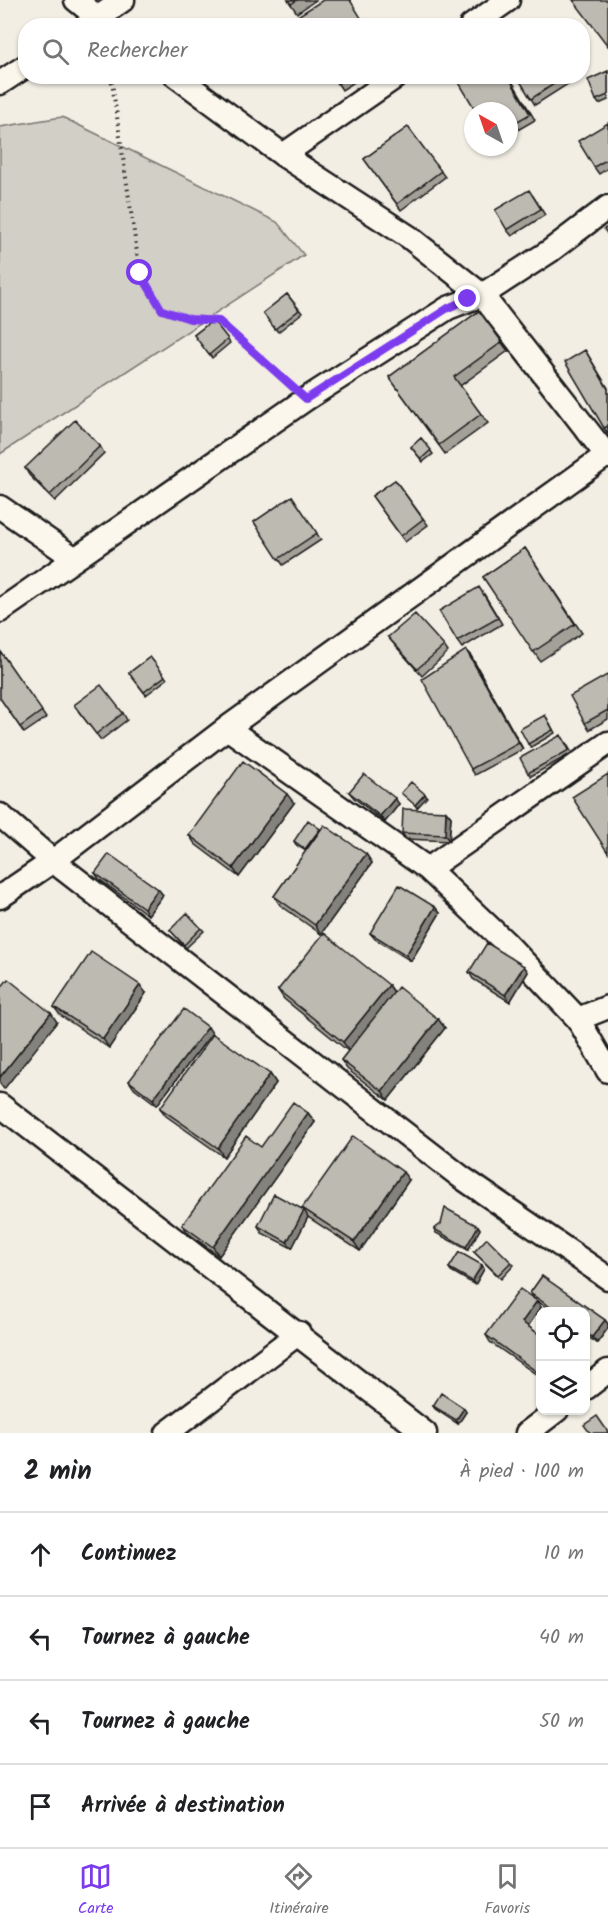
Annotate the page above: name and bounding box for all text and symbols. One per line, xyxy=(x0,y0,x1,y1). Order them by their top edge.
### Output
search box xyxy=(18,18,590,84)
text: Rechercher xyxy=(87,34,187,69)
icon: search xyxy=(39,35,72,68)
north arrow xyxy=(464,102,518,156)
route start xyxy=(126,259,152,285)
route end xyxy=(454,285,480,311)
map controls xyxy=(536,1307,590,1415)
button: locate xyxy=(536,1307,590,1361)
button: layers xyxy=(536,1361,590,1415)
text: 2 min xyxy=(24,1451,92,1493)
text: À pied · 100 m xyxy=(460,1456,584,1488)
text: Continuez xyxy=(81,1537,177,1572)
icon: ahead xyxy=(24,1538,57,1571)
text: 10 m xyxy=(544,1538,584,1570)
text: Tournez à gauche xyxy=(81,1621,250,1656)
icon: left xyxy=(24,1622,57,1655)
text: 40 m xyxy=(539,1622,584,1654)
text: Tournez à gauche xyxy=(81,1705,250,1740)
icon: left xyxy=(24,1706,57,1739)
text: 50 m xyxy=(539,1706,584,1738)
text: Arrivée à destination xyxy=(81,1789,285,1824)
icon: arrive xyxy=(24,1790,57,1823)
tab: Carte xyxy=(78,1860,114,1921)
tab: Itinéraire xyxy=(269,1860,329,1921)
tab: Favoris xyxy=(484,1860,530,1921)

